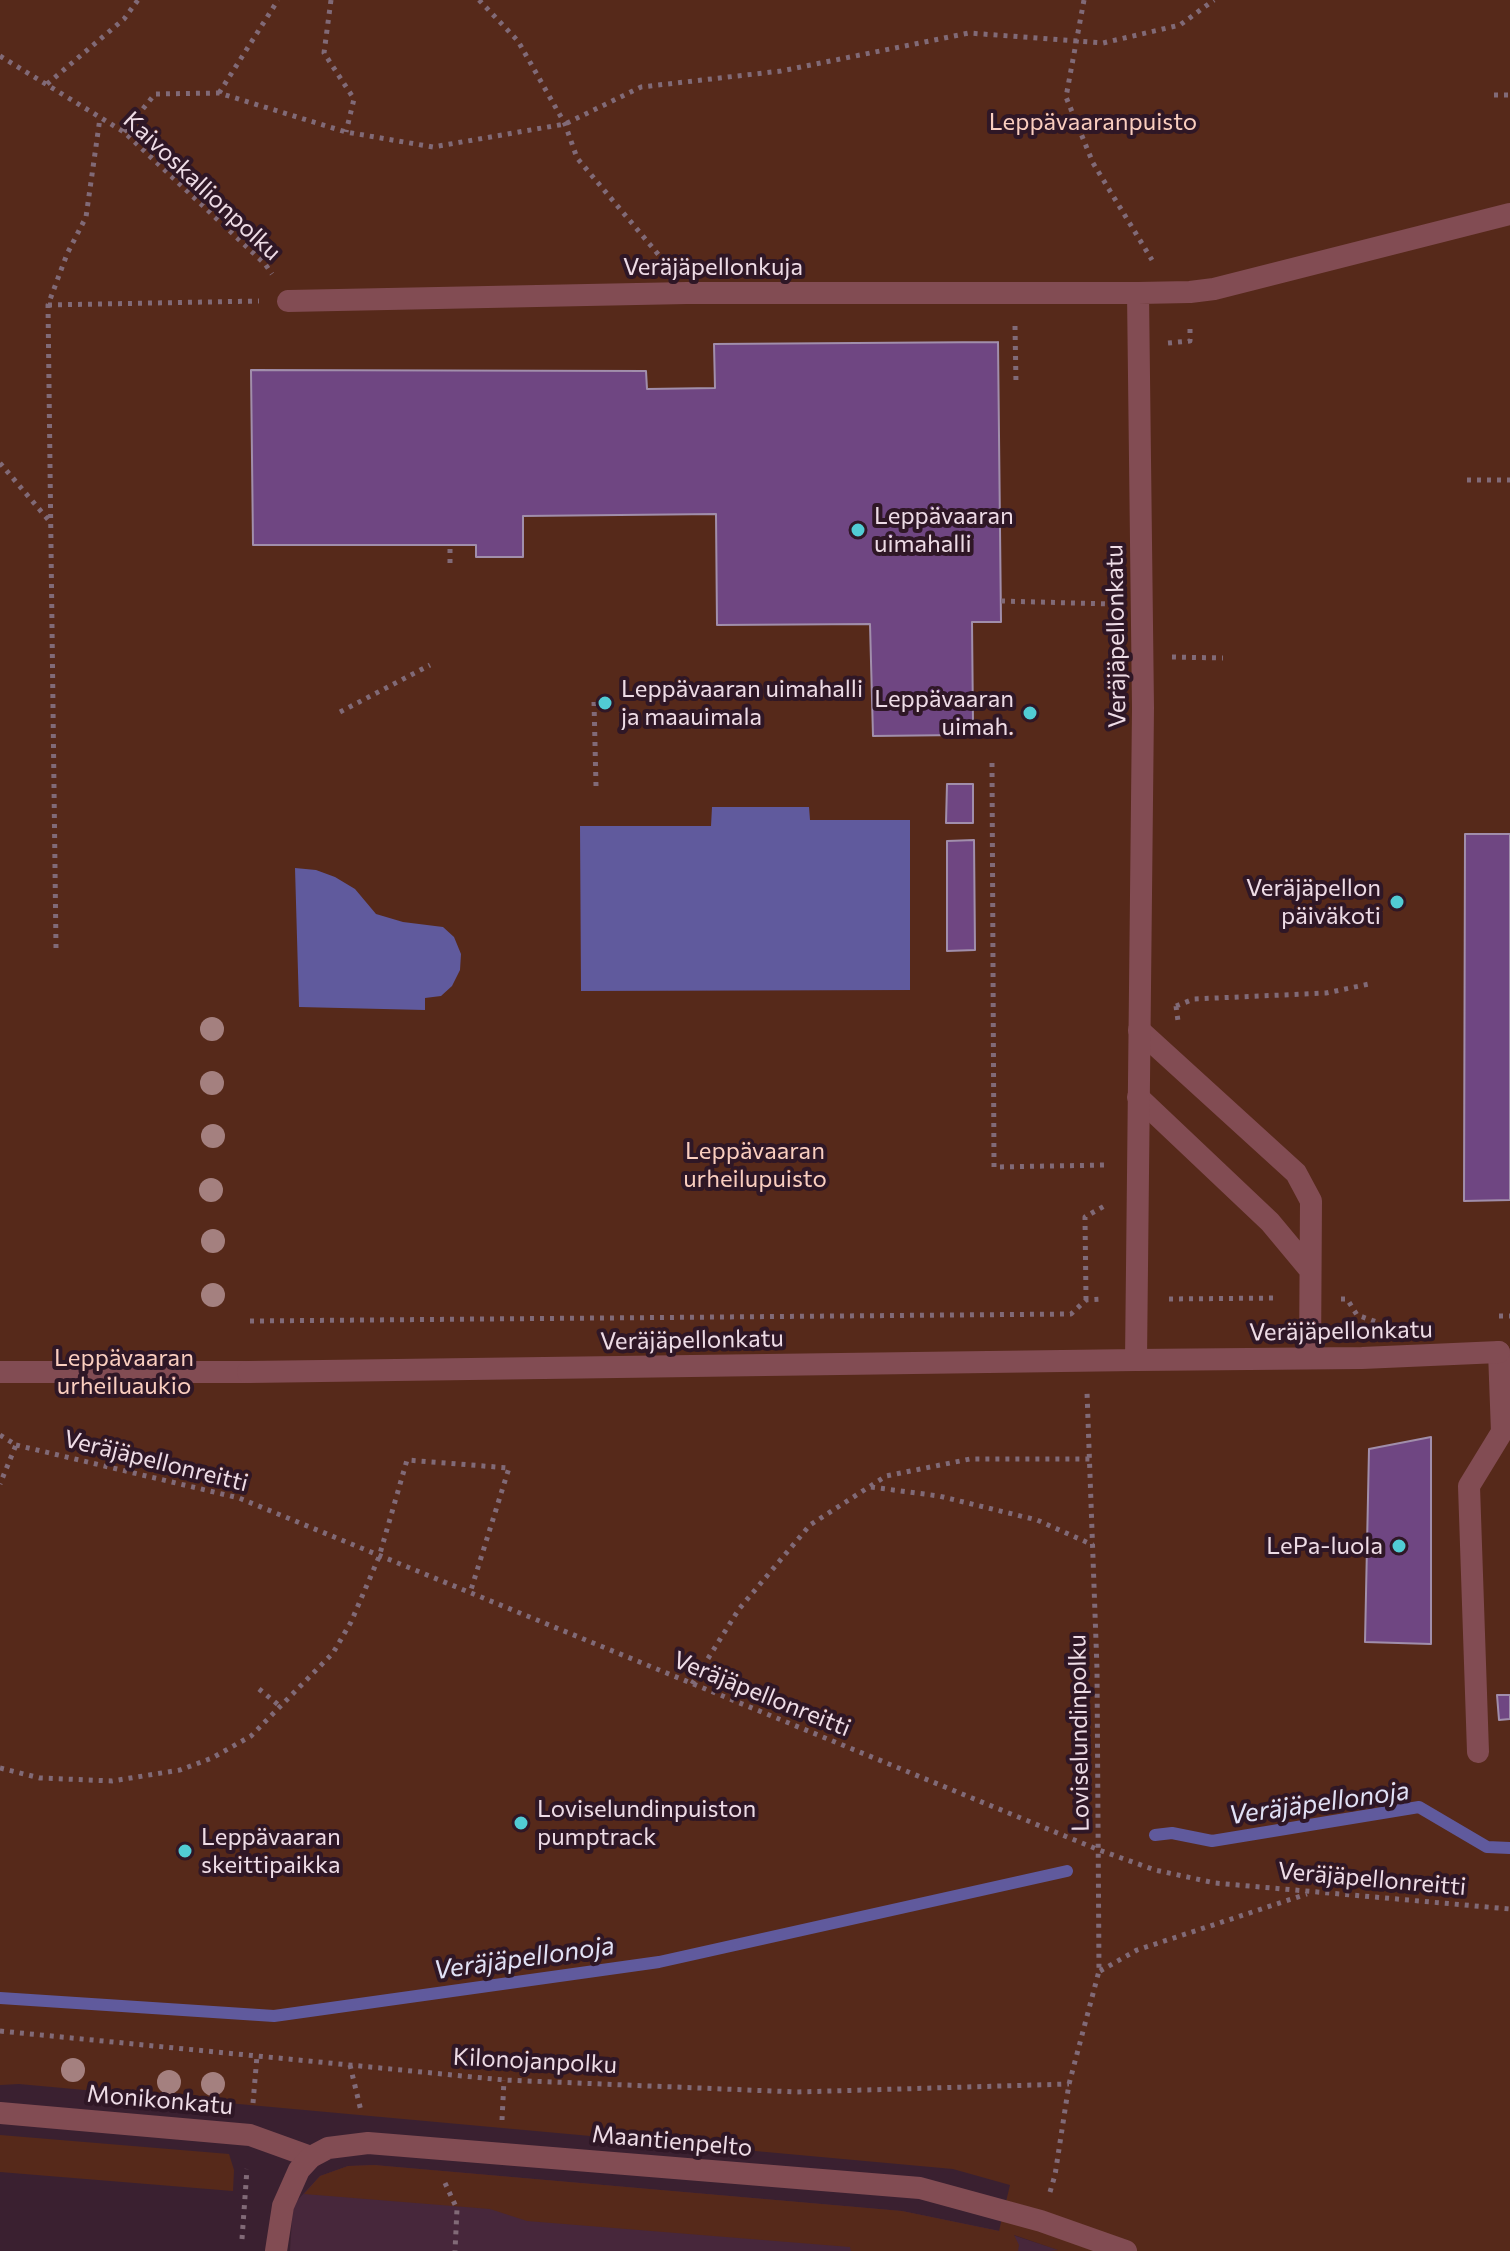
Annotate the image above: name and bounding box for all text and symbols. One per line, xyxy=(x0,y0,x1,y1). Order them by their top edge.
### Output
street label: Kaivoskallionpolku xyxy=(117,106,287,266)
park label: Leppävaaranpuisto xyxy=(989,108,1197,136)
street label: Veräjäpellonkuja xyxy=(623,253,803,281)
place label: Leppävaaran uimahalli xyxy=(874,502,1014,558)
marker: Leppävaaran uimahalli xyxy=(849,521,867,539)
street label: Veräjäpellonkatu xyxy=(1100,544,1132,728)
place label: Leppävaaran uimahalli ja maauimala xyxy=(621,675,863,731)
place label: Leppävaaran uimah. xyxy=(874,685,1014,741)
marker: Leppävaaran uimahalli ja maauimala xyxy=(596,694,614,712)
marker: Leppävaaran uimah. xyxy=(1021,704,1039,722)
place label: Veräjäpellon päiväkoti xyxy=(1246,874,1381,930)
marker: Veräjäpellon päiväkoti xyxy=(1388,893,1406,911)
park label: Leppävaaran urheilupuisto xyxy=(683,1137,827,1193)
street label: Veräjäpellonkatu xyxy=(1249,1315,1433,1347)
street label: Veräjäpellonkatu xyxy=(600,1324,784,1356)
park label: Leppävaaran urheiluaukio xyxy=(54,1344,194,1400)
street label: Veräjäpellonreitti xyxy=(61,1424,251,1498)
place label: LePa-luola xyxy=(1266,1532,1383,1560)
marker: LePa-luola xyxy=(1390,1537,1408,1555)
street label: Loviselundinpolku xyxy=(1063,1634,1095,1832)
street label: Veräjäpellonreitti xyxy=(669,1645,855,1743)
water label: Veräjäpellonoja xyxy=(1227,1775,1411,1831)
place label: Loviselundinpuiston pumptrack xyxy=(537,1795,756,1851)
marker: Loviselundinpuiston pumptrack xyxy=(512,1814,530,1832)
place label: Leppävaaran skeittipaikka xyxy=(201,1823,341,1879)
marker: Leppävaaran skeittipaikka xyxy=(176,1842,194,1860)
street label: Veräjäpellonreitti xyxy=(1277,1856,1467,1902)
water label: Veräjäpellonoja xyxy=(432,1930,616,1986)
street label: Kilonojanpolku xyxy=(452,2042,618,2080)
street label: Monikonkatu xyxy=(86,2079,234,2121)
street label: Maantienpelto xyxy=(591,2120,753,2162)

